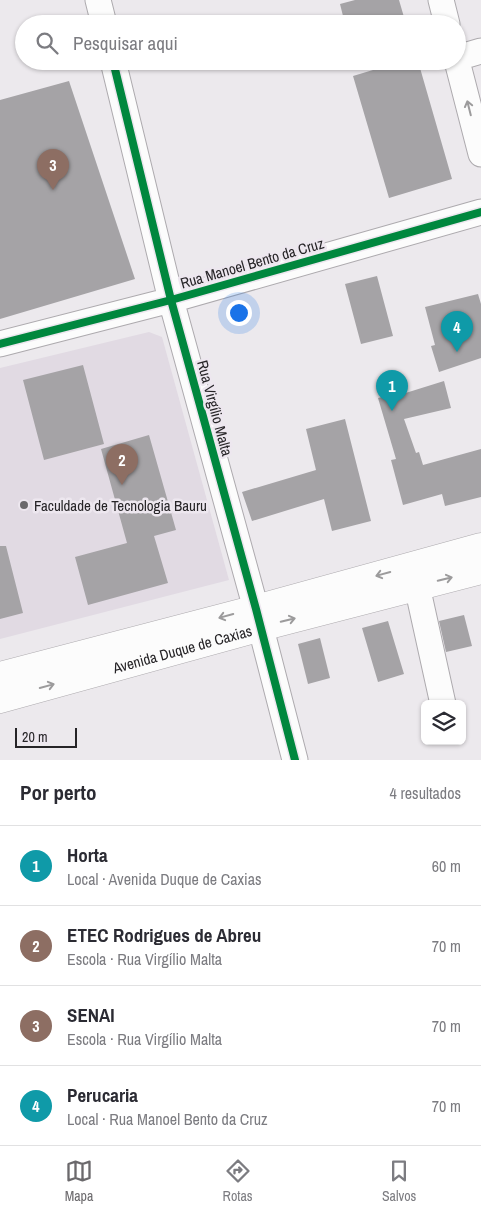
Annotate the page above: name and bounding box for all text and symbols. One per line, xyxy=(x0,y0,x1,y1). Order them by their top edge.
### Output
search box xyxy=(15,15,466,70)
icon: search xyxy=(33,29,61,57)
text: Pesquisar aqui xyxy=(73,30,178,56)
one-way arrow xyxy=(464,100,473,116)
pin: 3 xyxy=(37,149,69,190)
street label: Rua Manoel Bento da Cruz xyxy=(178,232,326,294)
your location xyxy=(226,300,252,326)
pin: 4 xyxy=(441,311,473,352)
street label: Rua Virgílio Malta xyxy=(192,358,238,458)
pin: 1 xyxy=(376,370,408,411)
pin: 2 xyxy=(106,444,138,485)
place label: Faculdade de Tecnologia Bauru xyxy=(34,495,207,516)
marker: Faculdade de Tecnologia Bauru xyxy=(18,499,30,511)
one-way arrow xyxy=(376,569,392,579)
one-way arrow xyxy=(437,574,453,583)
one-way arrow xyxy=(219,612,235,622)
one-way arrow xyxy=(280,614,296,624)
street label: Avenida Duque de Caxias xyxy=(109,620,254,678)
one-way arrow xyxy=(39,680,55,690)
map controls xyxy=(421,700,466,745)
button: layers xyxy=(421,700,466,745)
scale bar xyxy=(15,725,78,748)
text: 20 m xyxy=(22,728,48,746)
text: Por perto xyxy=(20,778,97,807)
text: 4 resultados xyxy=(390,782,461,804)
text: Horta xyxy=(67,842,108,868)
text: 1 xyxy=(32,855,40,877)
text: 60 m xyxy=(432,855,461,877)
text: Local · Avenida Duque de Caxias xyxy=(67,868,262,890)
text: ETEC Rodrigues de Abreu xyxy=(67,922,261,948)
text: 2 xyxy=(32,935,40,957)
text: 70 m xyxy=(432,935,461,957)
text: Escola · Rua Virgílio Malta xyxy=(67,948,222,970)
text: SENAI xyxy=(67,1002,115,1028)
text: 3 xyxy=(32,1015,40,1037)
text: 70 m xyxy=(432,1015,461,1037)
text: Escola · Rua Virgílio Malta xyxy=(67,1028,222,1050)
text: Perucaria xyxy=(67,1082,138,1108)
text: 4 xyxy=(32,1095,40,1117)
text: 70 m xyxy=(432,1095,461,1117)
text: Local · Rua Manoel Bento da Cruz xyxy=(67,1108,268,1130)
tab: Mapa xyxy=(65,1157,93,1205)
tab: Rotas xyxy=(223,1157,253,1205)
tab: Salvos xyxy=(382,1157,416,1205)

